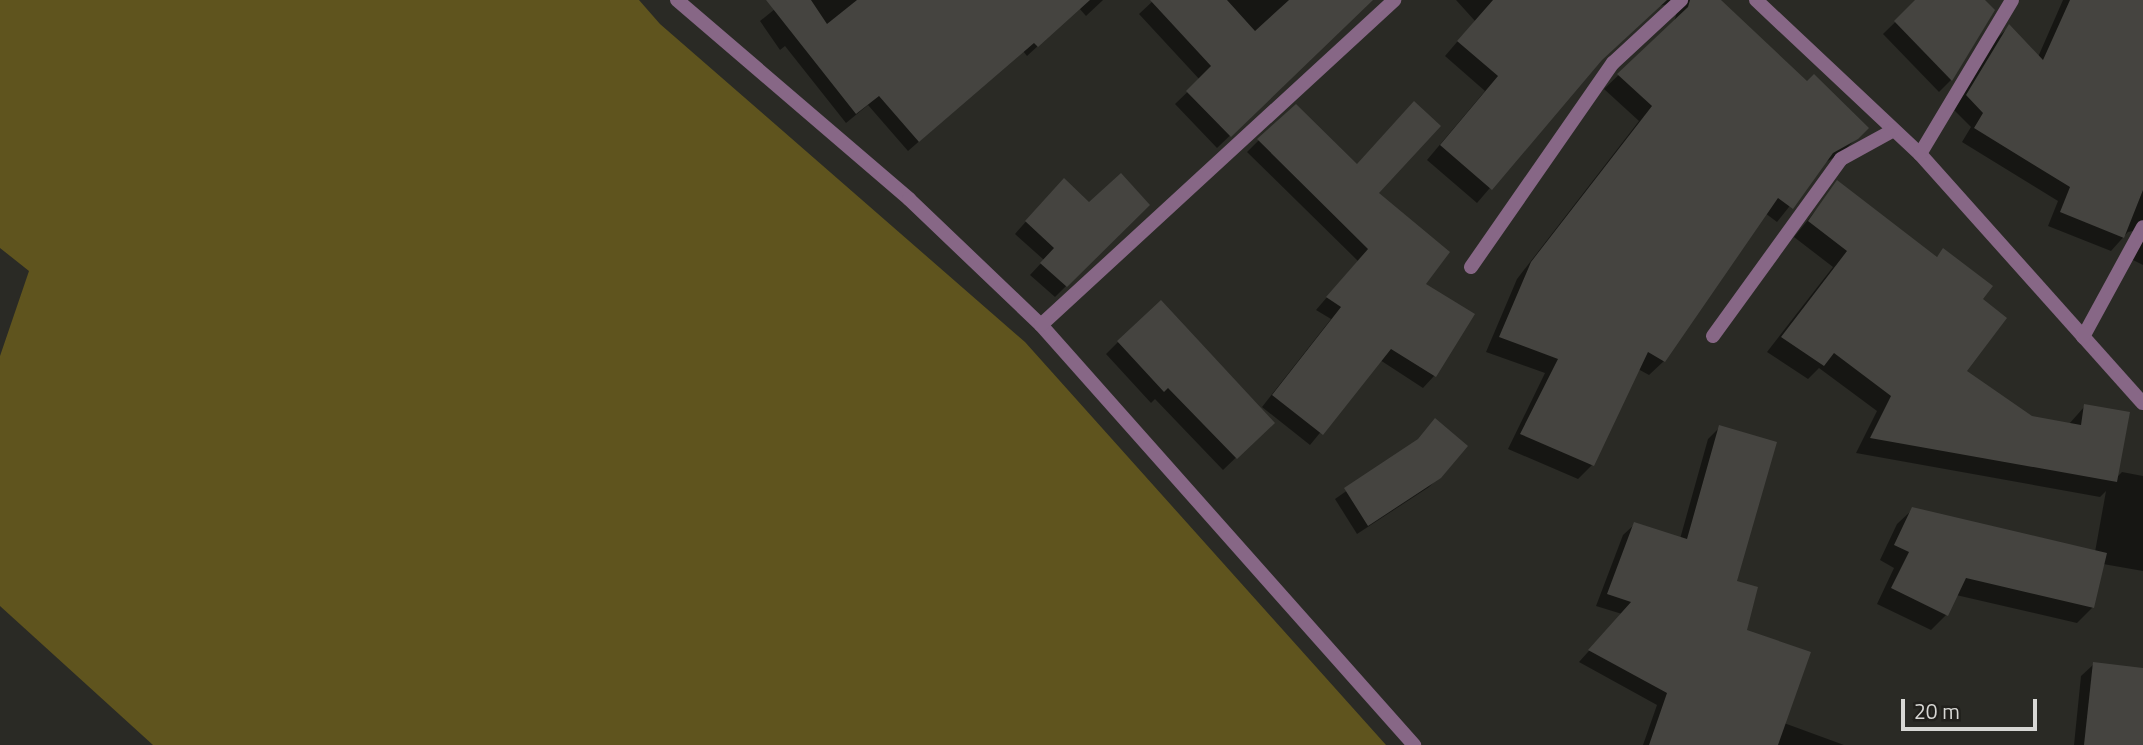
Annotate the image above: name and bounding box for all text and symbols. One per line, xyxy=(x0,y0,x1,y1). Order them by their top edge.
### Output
scale bar xyxy=(1905,686,2042,730)
text: 20 m xyxy=(1914,695,1960,727)

